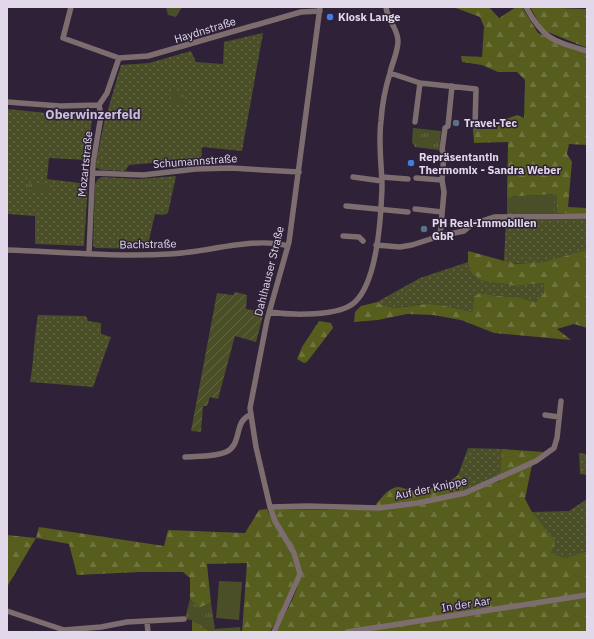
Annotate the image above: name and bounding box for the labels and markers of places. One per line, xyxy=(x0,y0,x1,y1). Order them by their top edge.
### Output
place label: Kiosk Lange xyxy=(338,10,400,24)
marker: Kiosk Lange xyxy=(325,12,335,22)
place label: Travel-Tec xyxy=(464,116,517,130)
marker: Travel-Tec xyxy=(451,118,461,128)
place label: Repräsentantin Thermomix - Sandra Weber xyxy=(419,150,561,177)
marker: Repräsentantin Thermomix - Sandra Weber xyxy=(406,158,416,168)
place label: PH Real-Immobilien GbR xyxy=(432,216,536,243)
marker: PH Real-Immobilien GbR xyxy=(419,224,429,234)

